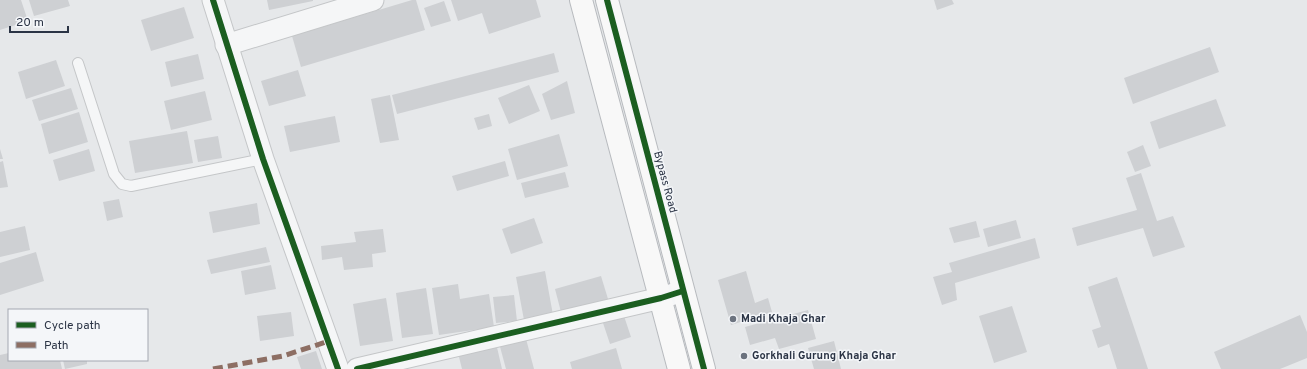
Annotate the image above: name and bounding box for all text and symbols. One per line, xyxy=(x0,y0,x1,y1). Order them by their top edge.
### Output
scale bar xyxy=(10,8,68,34)
text: 20 m xyxy=(16,15,44,31)
street label: Bypass Road xyxy=(650,150,680,214)
legend xyxy=(8,309,148,361)
place label: Madi Khaja Ghar xyxy=(741,312,826,326)
marker: Madi Khaja Ghar xyxy=(728,314,738,324)
text: Cycle path xyxy=(44,318,101,334)
text: Path xyxy=(44,338,69,354)
place label: Gorkhali Gurung Khaja Ghar xyxy=(752,349,896,363)
marker: Gorkhali Gurung Khaja Ghar xyxy=(739,351,749,361)

